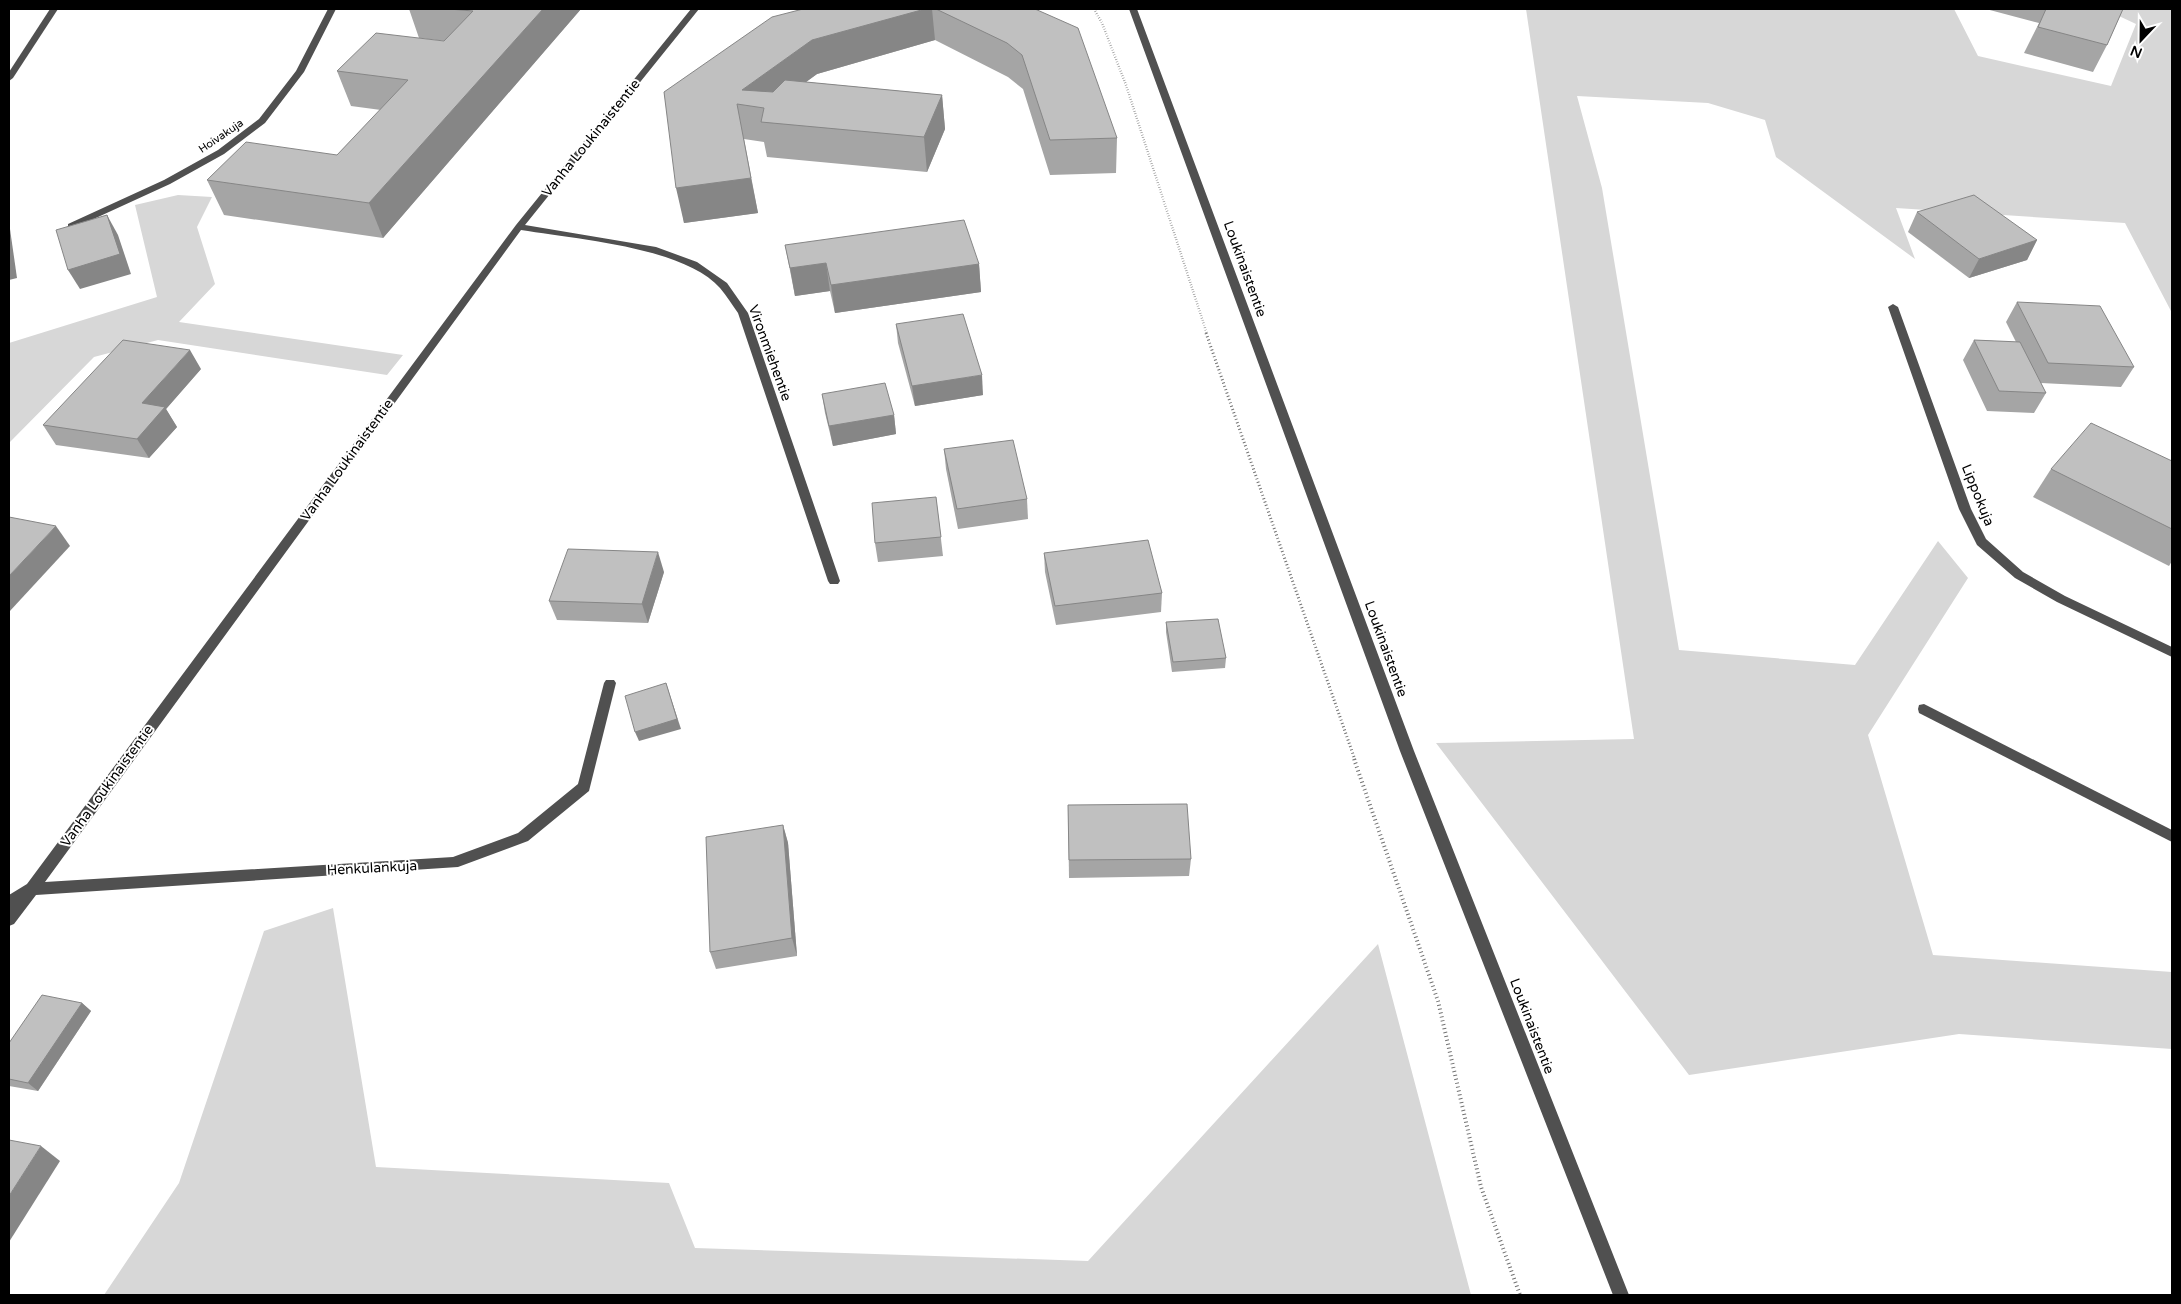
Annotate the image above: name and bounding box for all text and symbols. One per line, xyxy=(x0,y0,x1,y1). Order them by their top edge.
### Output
north arrow xyxy=(2116,15,2166,65)
text: N xyxy=(2128,42,2145,62)
street label: Vanha Loukinaistentie xyxy=(538,76,644,200)
street label: Hoivakuja xyxy=(196,116,246,156)
street label: Loukinaistentie xyxy=(1220,219,1270,319)
street label: Vironmiehentie xyxy=(745,303,795,403)
street label: Vanha Loukinaistentie xyxy=(297,396,397,524)
street label: Lippokuja xyxy=(1958,462,1998,528)
street label: Loukinaistentie xyxy=(1361,599,1411,699)
street label: Vanha Loukinaistentie xyxy=(57,722,157,850)
street label: Henkulankuja xyxy=(326,857,418,879)
street label: Loukinaistentie xyxy=(1506,976,1558,1076)

